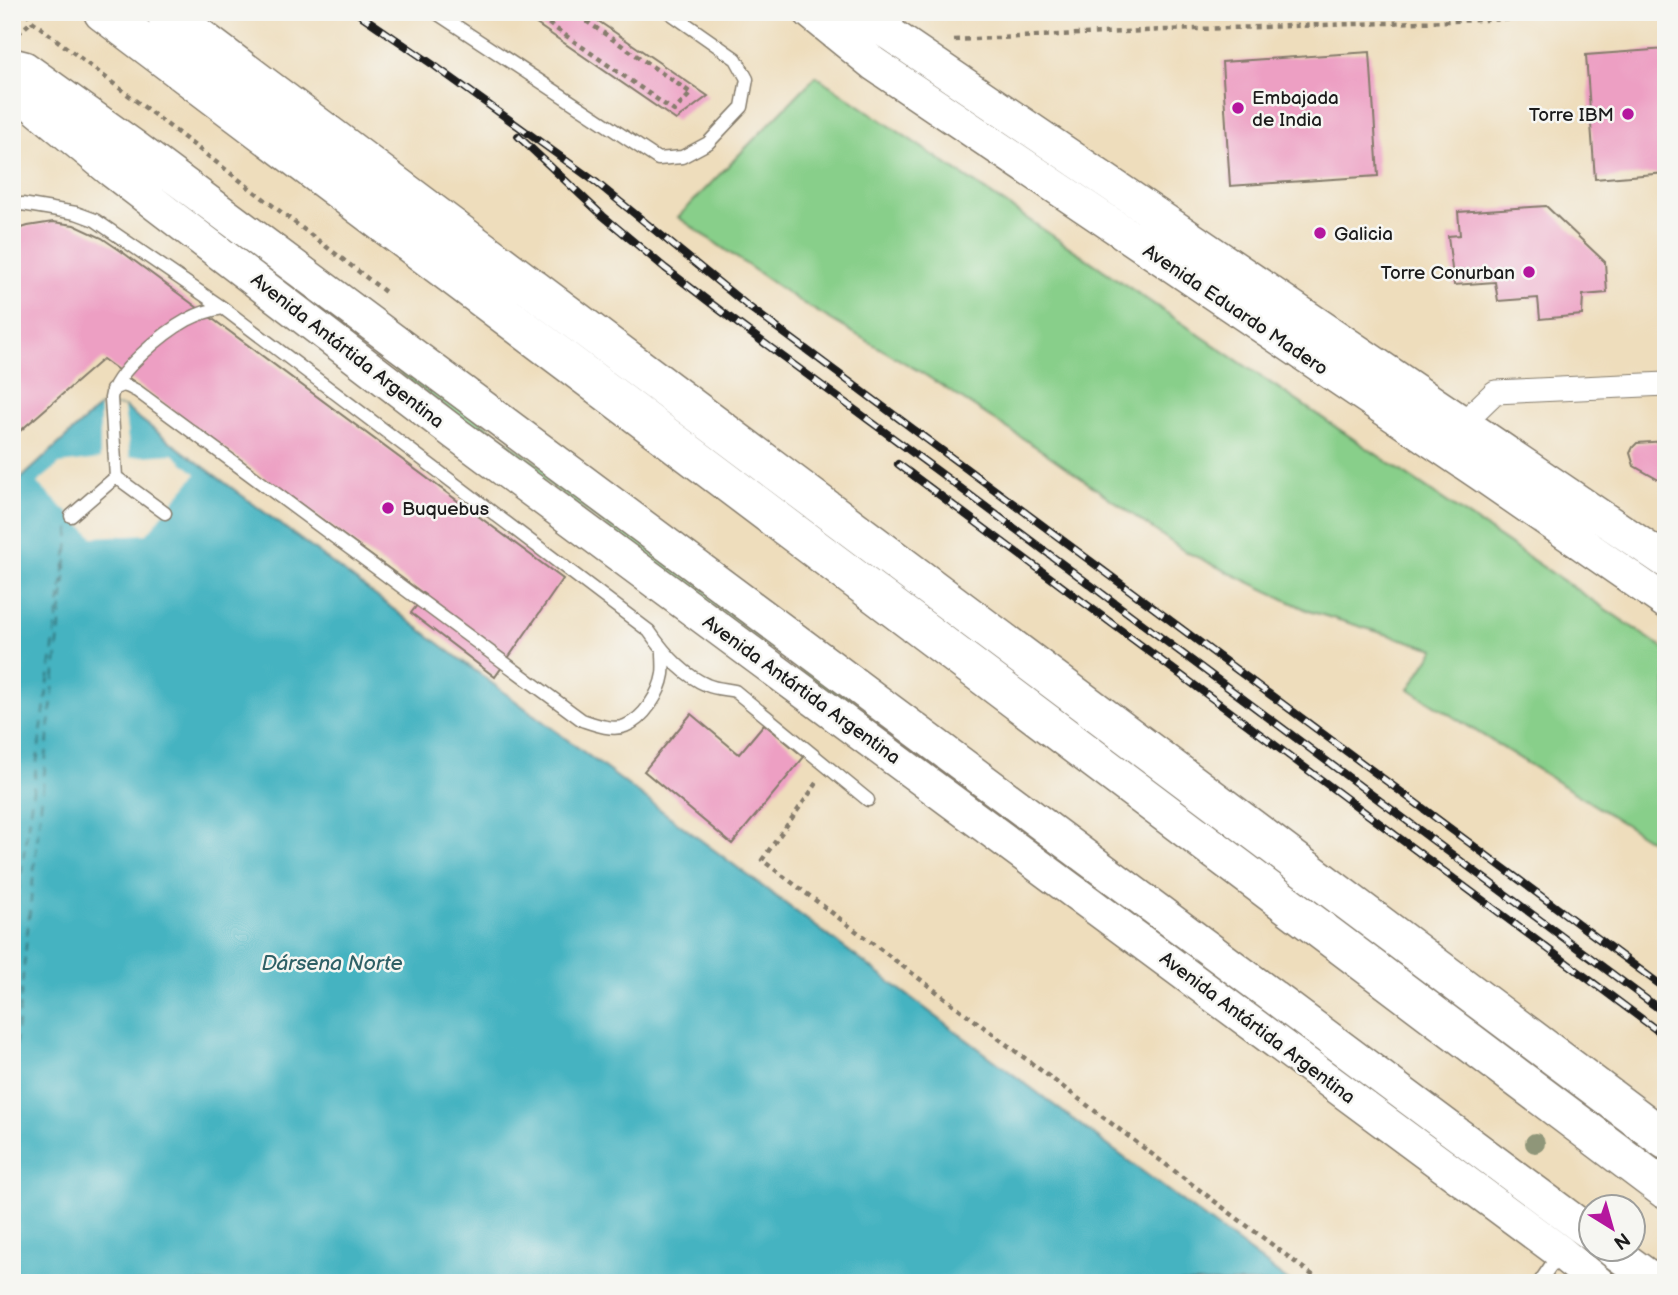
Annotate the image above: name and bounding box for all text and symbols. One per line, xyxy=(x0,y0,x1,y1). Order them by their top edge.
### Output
place label: Embajada de India xyxy=(1252,87,1339,132)
marker: Embajada de India xyxy=(1230,100,1246,116)
place label: Torre IBM xyxy=(1529,104,1614,127)
marker: Torre IBM xyxy=(1620,106,1636,122)
place label: Galicia xyxy=(1334,223,1393,246)
marker: Galicia xyxy=(1312,225,1328,241)
street label: Avenida Eduardo Madero xyxy=(1138,240,1332,381)
place label: Torre Conurban xyxy=(1381,262,1515,285)
marker: Torre Conurban xyxy=(1521,264,1537,280)
street label: Avenida Antártida Argentina xyxy=(246,269,448,434)
place label: Buquebus xyxy=(402,498,489,521)
marker: Buquebus xyxy=(380,500,396,516)
street label: Avenida Antártida Argentina xyxy=(698,611,904,770)
street label: Avenida Antártida Argentina xyxy=(1155,947,1359,1109)
water label: Dársena Norte xyxy=(261,951,403,976)
north arrow xyxy=(1576,1194,1646,1264)
text: N xyxy=(1609,1227,1634,1254)

